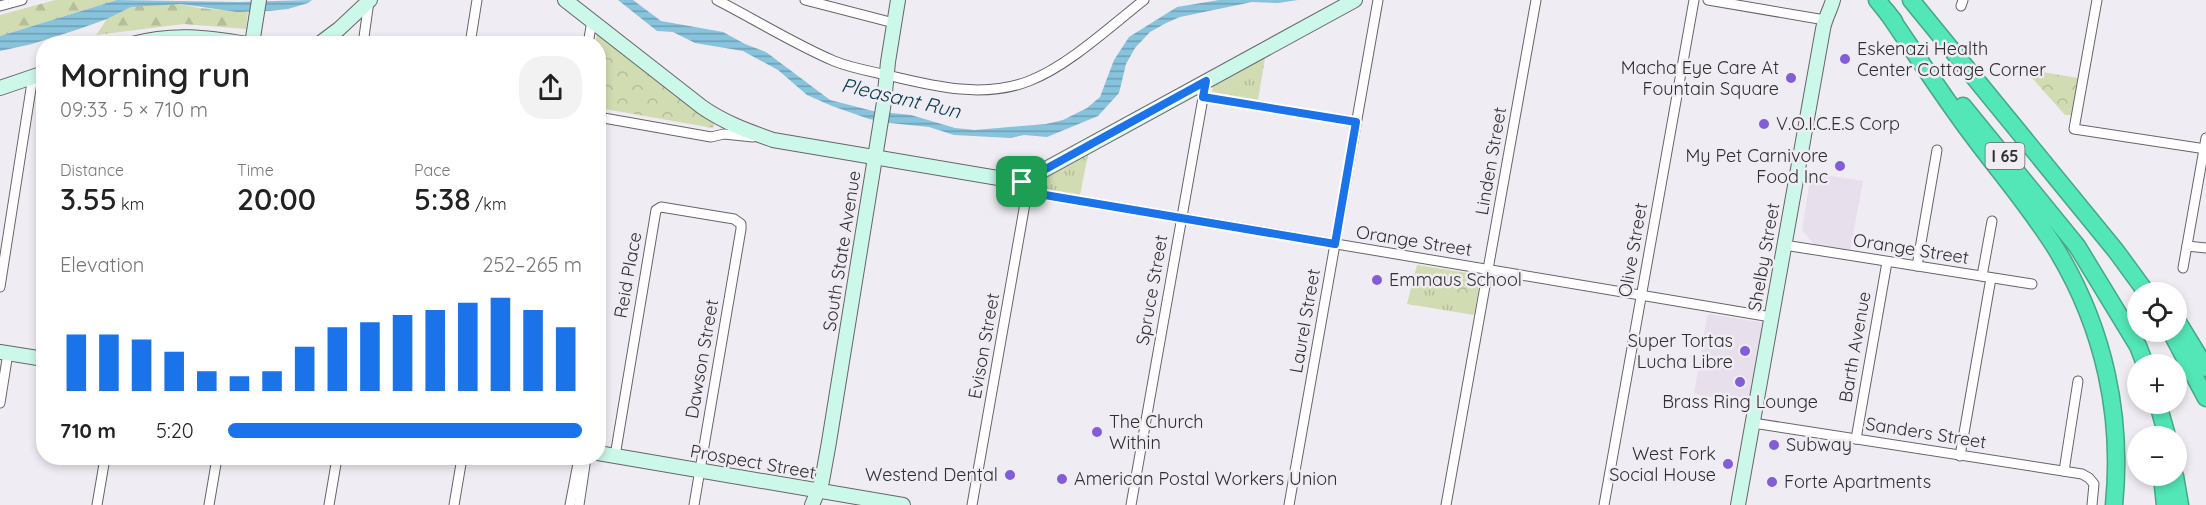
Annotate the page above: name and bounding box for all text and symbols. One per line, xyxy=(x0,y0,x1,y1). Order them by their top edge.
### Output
place label: Eskenazi Health Center Cottage Corner xyxy=(1857,37,2046,81)
marker: Eskenazi Health Center Cottage Corner xyxy=(1838,52,1852,66)
text: Morning run xyxy=(60,54,250,95)
button: share xyxy=(519,56,582,119)
place label: Macha Eye Care At Fountain Square xyxy=(1621,56,1779,100)
marker: Macha Eye Care At Fountain Square xyxy=(1784,71,1798,85)
water label: Pleasant Run xyxy=(839,72,964,123)
text: 09:33 · 5 × 710 m xyxy=(60,97,208,122)
street label: Linden Street xyxy=(1470,105,1511,217)
place label: V.O.I.C.E.S Corp xyxy=(1776,112,1900,135)
marker: V.O.I.C.E.S Corp xyxy=(1757,117,1771,131)
road number: I 65 xyxy=(1986,143,2024,169)
place label: My Pet Carnivore Food Inc xyxy=(1685,144,1828,188)
pin xyxy=(996,156,1047,207)
marker: My Pet Carnivore Food Inc xyxy=(1833,159,1847,173)
text: Distance xyxy=(60,160,124,180)
text: Time xyxy=(237,160,274,180)
text: Pace xyxy=(414,160,450,180)
icon: arrive xyxy=(1005,165,1038,198)
street label: South State Avenue xyxy=(817,169,866,333)
text: 3.55 xyxy=(60,180,117,218)
text: 20:00 xyxy=(237,180,316,218)
text: 5:38 xyxy=(414,180,471,218)
text: km xyxy=(117,194,144,214)
text: /km xyxy=(471,194,507,214)
street label: Olive Street xyxy=(1613,201,1652,299)
street label: Shelby Street xyxy=(1743,201,1784,313)
street label: Orange Street xyxy=(1355,220,1474,261)
street label: Orange Street xyxy=(1852,228,1971,269)
street label: Reid Place xyxy=(609,230,646,320)
street label: Spruce Street xyxy=(1130,233,1173,347)
text: Elevation xyxy=(60,252,144,277)
text: 252–265 m xyxy=(482,252,582,277)
street label: Laurel Street xyxy=(1284,267,1325,375)
place label: Emmaus School xyxy=(1389,268,1522,291)
marker: Emmaus School xyxy=(1370,273,1384,287)
map controls xyxy=(2127,282,2187,486)
button: locate xyxy=(2127,282,2187,342)
street label: Barth Avenue xyxy=(1833,290,1876,404)
street label: Evison Street xyxy=(963,291,1004,401)
street label: Dawson Street xyxy=(680,297,723,420)
place label: Super Tortas Lucha Libre xyxy=(1628,329,1733,373)
marker: Super Tortas Lucha Libre xyxy=(1738,344,1752,358)
button: + xyxy=(2127,354,2187,414)
marker: Brass Ring Lounge xyxy=(1733,375,1747,389)
place label: Brass Ring Lounge xyxy=(1662,390,1818,413)
place label: The Church Within xyxy=(1109,410,1203,454)
street label: Sanders Street xyxy=(1864,412,1988,453)
text: 710 m xyxy=(60,418,116,443)
text: 5:20 xyxy=(156,418,194,443)
marker: The Church Within xyxy=(1090,425,1104,439)
button: − xyxy=(2127,426,2187,486)
place label: Subway xyxy=(1786,433,1852,456)
marker: Subway xyxy=(1767,438,1781,452)
street label: Prospect Street xyxy=(688,439,818,484)
place label: West Fork Social House xyxy=(1609,442,1716,486)
marker: West Fork Social House xyxy=(1721,457,1735,471)
place label: Westend Dental xyxy=(865,463,998,486)
place label: American Postal Workers Union xyxy=(1074,467,1337,490)
marker: Westend Dental xyxy=(1003,468,1017,482)
place label: Forte Apartments xyxy=(1784,470,1931,493)
marker: American Postal Workers Union xyxy=(1055,472,1069,486)
marker: Forte Apartments xyxy=(1765,475,1779,489)

